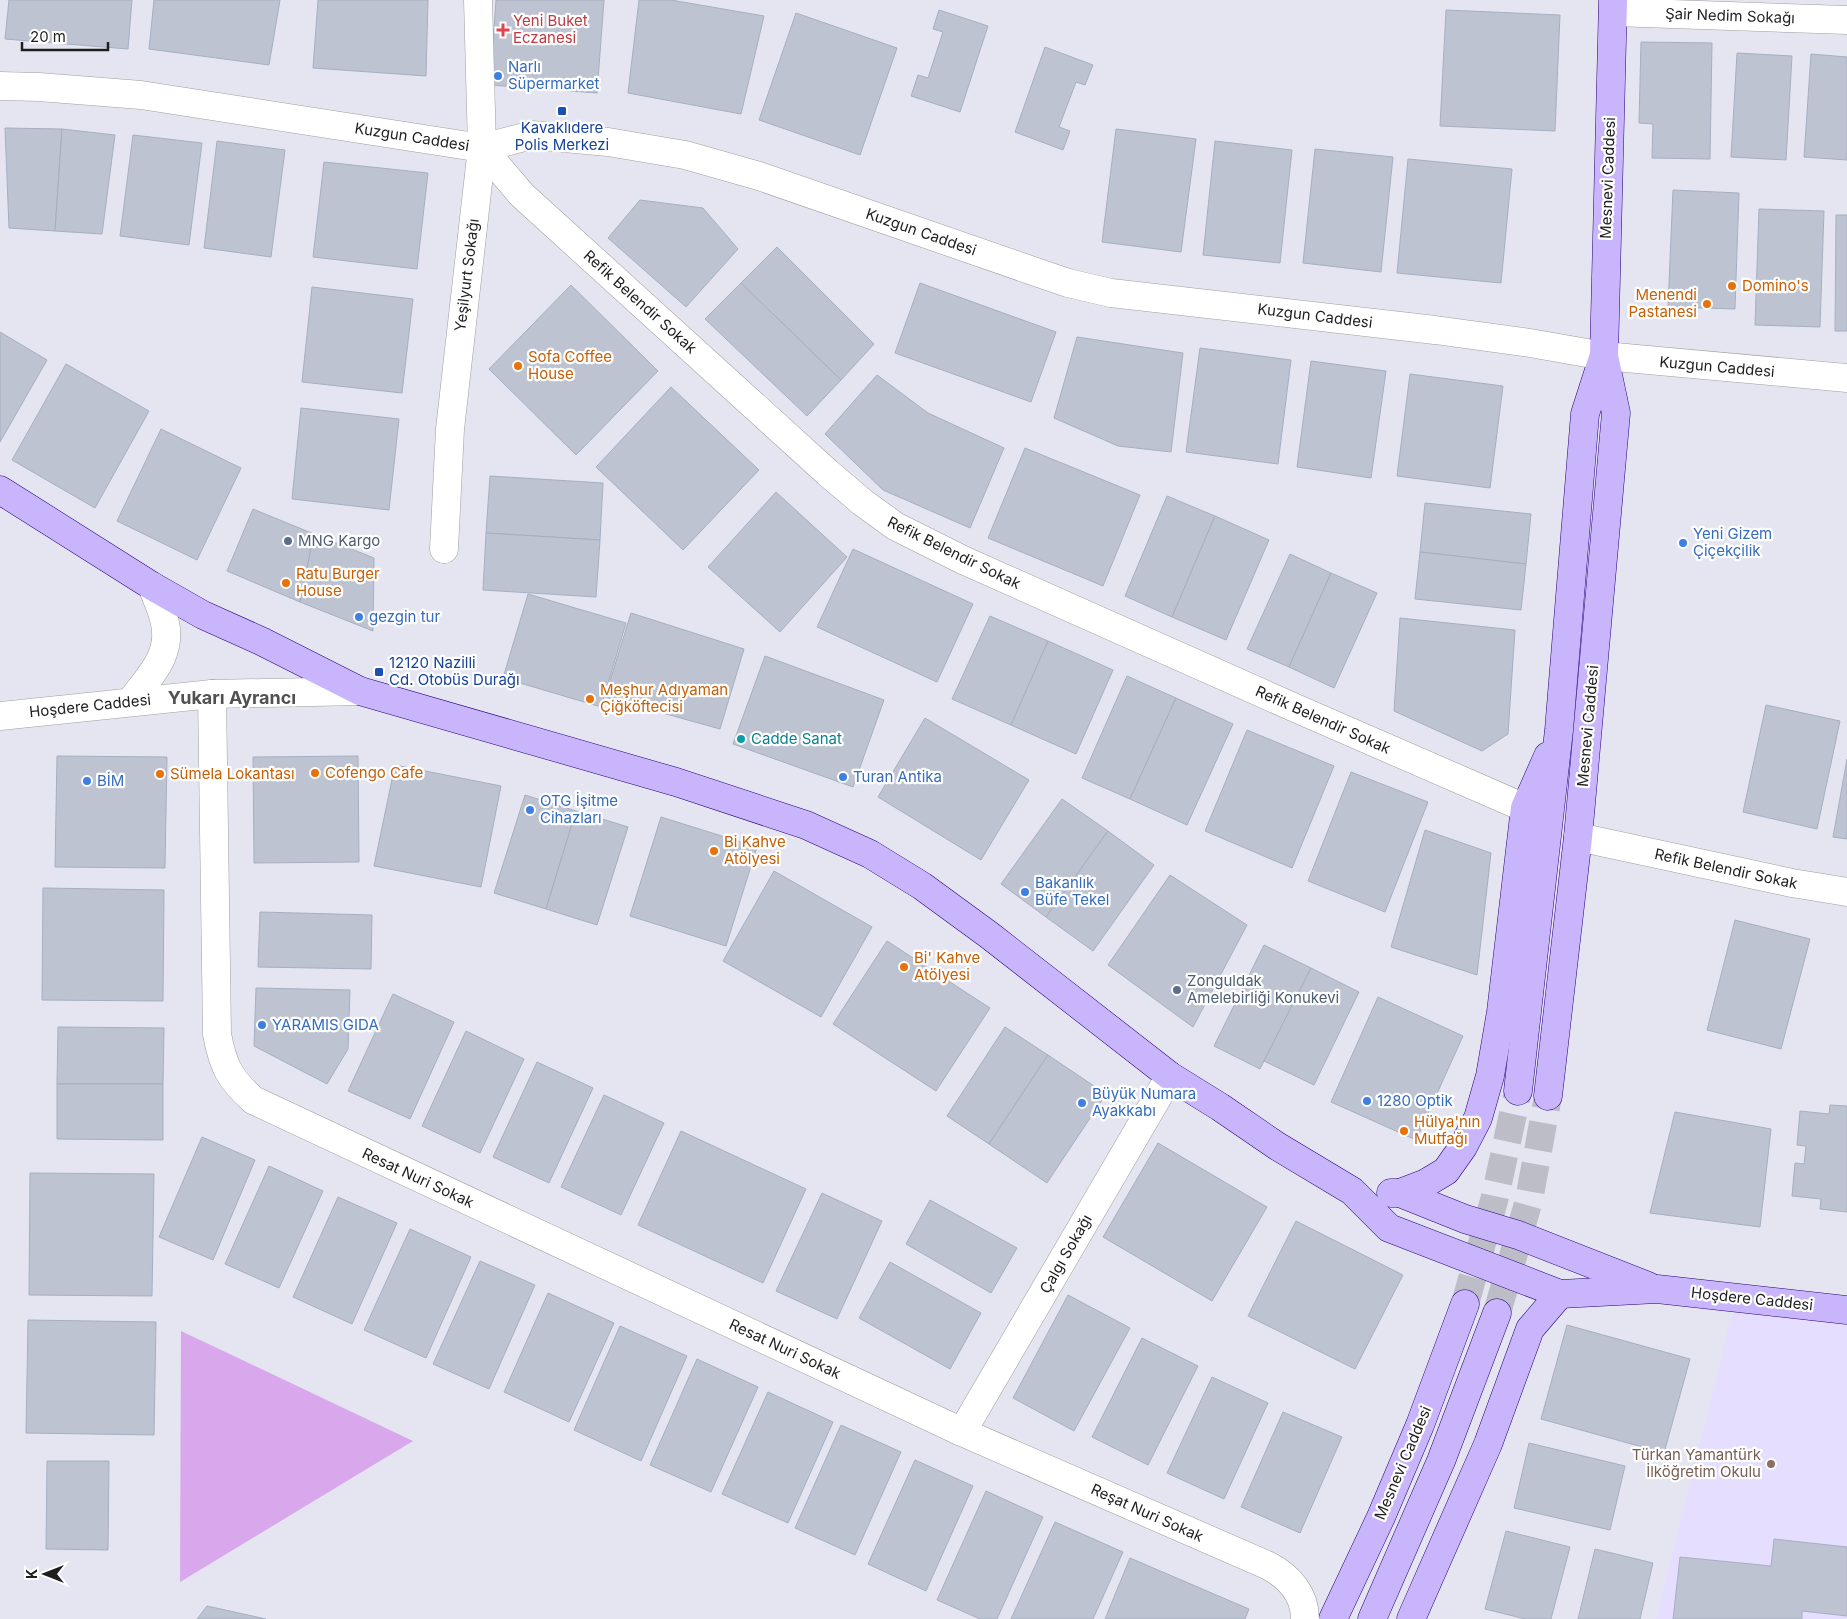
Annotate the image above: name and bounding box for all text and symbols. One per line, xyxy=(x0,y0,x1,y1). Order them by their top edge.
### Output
street label: Şair Nedim Sokağı xyxy=(1665,4,1795,27)
place label: Yeni Buket Eczanesi xyxy=(513,11,588,47)
scale bar xyxy=(22,20,109,52)
marker: Yeni Buket Eczanesi xyxy=(497,24,509,36)
text: 20 m xyxy=(30,27,66,46)
place label: Narlı Süpermarket xyxy=(508,57,599,93)
marker: Narlı Süpermarket xyxy=(492,70,504,82)
marker: Kavaklıdere Polis Merkezi xyxy=(556,105,568,117)
street label: Mesnevi Caddesi xyxy=(1596,117,1619,239)
street label: Kuzgun Caddesi xyxy=(353,118,471,155)
place label: Kavaklıdere Polis Merkezi xyxy=(515,118,609,154)
street label: Kuzgun Caddesi xyxy=(863,204,979,259)
street label: Yeşilyurt Sokağı xyxy=(450,217,483,332)
street label: Refik Belendir Sokak xyxy=(580,246,701,358)
place label: Domino's xyxy=(1742,276,1809,295)
marker: Domino's xyxy=(1726,280,1738,292)
place label: Menendi Pastanesi xyxy=(1629,285,1697,321)
marker: Menendi Pastanesi xyxy=(1701,298,1713,310)
street label: Kuzgun Caddesi xyxy=(1256,299,1374,332)
place label: Sofa Coffee House xyxy=(528,347,612,383)
street label: Kuzgun Caddesi xyxy=(1659,352,1776,381)
marker: Sofa Coffee House xyxy=(512,360,524,372)
street label: Refik Belendir Sokak xyxy=(885,512,1025,593)
place label: Yeni Gizem Çiçekçilik xyxy=(1693,524,1772,560)
place label: MNG Kargo xyxy=(298,531,380,550)
marker: MNG Kargo xyxy=(282,535,294,547)
marker: Yeni Gizem Çiçekçilik xyxy=(1677,537,1689,549)
place label: Ratu Burger House xyxy=(296,564,380,600)
marker: Ratu Burger House xyxy=(280,577,292,589)
place label: gezgin tur xyxy=(369,607,440,626)
marker: gezgin tur xyxy=(353,611,365,623)
place label: 12120 Nazilli Cd. Otobüs Durağı xyxy=(389,653,520,689)
street label: Mesnevi Caddesi xyxy=(1573,664,1602,787)
marker: 12120 Nazilli Cd. Otobüs Durağı xyxy=(373,666,385,678)
place label: Meşhur Adıyaman Çiğköftecisi xyxy=(600,680,728,716)
street label: Refik Belendir Sokak xyxy=(1253,681,1394,758)
district label: Yukarı Ayrancı xyxy=(168,687,296,708)
street label: Hoşdere Caddesi xyxy=(28,690,152,721)
marker: Meşhur Adıyaman Çiğköftecisi xyxy=(584,693,596,705)
place label: Cadde Sanat xyxy=(751,729,842,748)
marker: Cadde Sanat xyxy=(735,733,747,745)
place label: Cofengo Cafe xyxy=(325,763,423,782)
place label: Sümela Lokantası xyxy=(170,764,295,783)
marker: Cofengo Cafe xyxy=(309,767,321,779)
place label: Turan Antika xyxy=(853,767,942,786)
marker: Sümela Lokantası xyxy=(154,768,166,780)
place label: BİM xyxy=(97,771,124,790)
marker: Turan Antika xyxy=(837,771,849,783)
marker: BİM xyxy=(81,775,93,787)
place label: OTG İşitme Cihazları xyxy=(540,791,618,827)
marker: OTG İşitme Cihazları xyxy=(524,804,536,816)
place label: Bi Kahve Atölyesi xyxy=(724,832,786,868)
street label: Refik Belendir Sokak xyxy=(1653,844,1800,893)
marker: Bi Kahve Atölyesi xyxy=(708,845,720,857)
place label: Bakanlık Büfe Tekel xyxy=(1035,873,1109,909)
marker: Bakanlık Büfe Tekel xyxy=(1019,886,1031,898)
place label: Bi' Kahve Atölyesi xyxy=(914,948,980,984)
marker: Bi' Kahve Atölyesi xyxy=(898,961,910,973)
place label: Zonguldak Amelebirliği Konukevi xyxy=(1187,971,1339,1007)
marker: Zonguldak Amelebirliği Konukevi xyxy=(1171,984,1183,996)
place label: YARAMIS GIDA xyxy=(272,1015,379,1034)
marker: YARAMIS GIDA xyxy=(256,1019,268,1031)
place label: Büyük Numara Ayakkabı xyxy=(1092,1084,1196,1120)
place label: 1280 Optik xyxy=(1377,1091,1453,1110)
marker: 1280 Optik xyxy=(1361,1095,1373,1107)
marker: Büyük Numara Ayakkabı xyxy=(1076,1097,1088,1109)
place label: Hülya'nın Mutfağı xyxy=(1414,1112,1480,1148)
marker: Hülya'nın Mutfağı xyxy=(1398,1125,1410,1137)
street label: Resat Nuri Sokak xyxy=(359,1143,478,1212)
street label: Çalgı Sokağı xyxy=(1035,1211,1096,1297)
street label: Hoşdere Caddesi xyxy=(1690,1283,1814,1314)
street label: Resat Nuri Sokak xyxy=(726,1314,845,1383)
street label: Mesnevi Caddesi xyxy=(1370,1403,1435,1523)
place label: Türkan Yamantürk İlköğretim Okulu xyxy=(1632,1445,1762,1481)
marker: Türkan Yamantürk İlköğretim Okulu xyxy=(1765,1458,1777,1470)
street label: Reşat Nuri Sokak xyxy=(1088,1479,1207,1546)
north arrow xyxy=(20,1549,70,1599)
text: K xyxy=(23,1569,40,1579)

